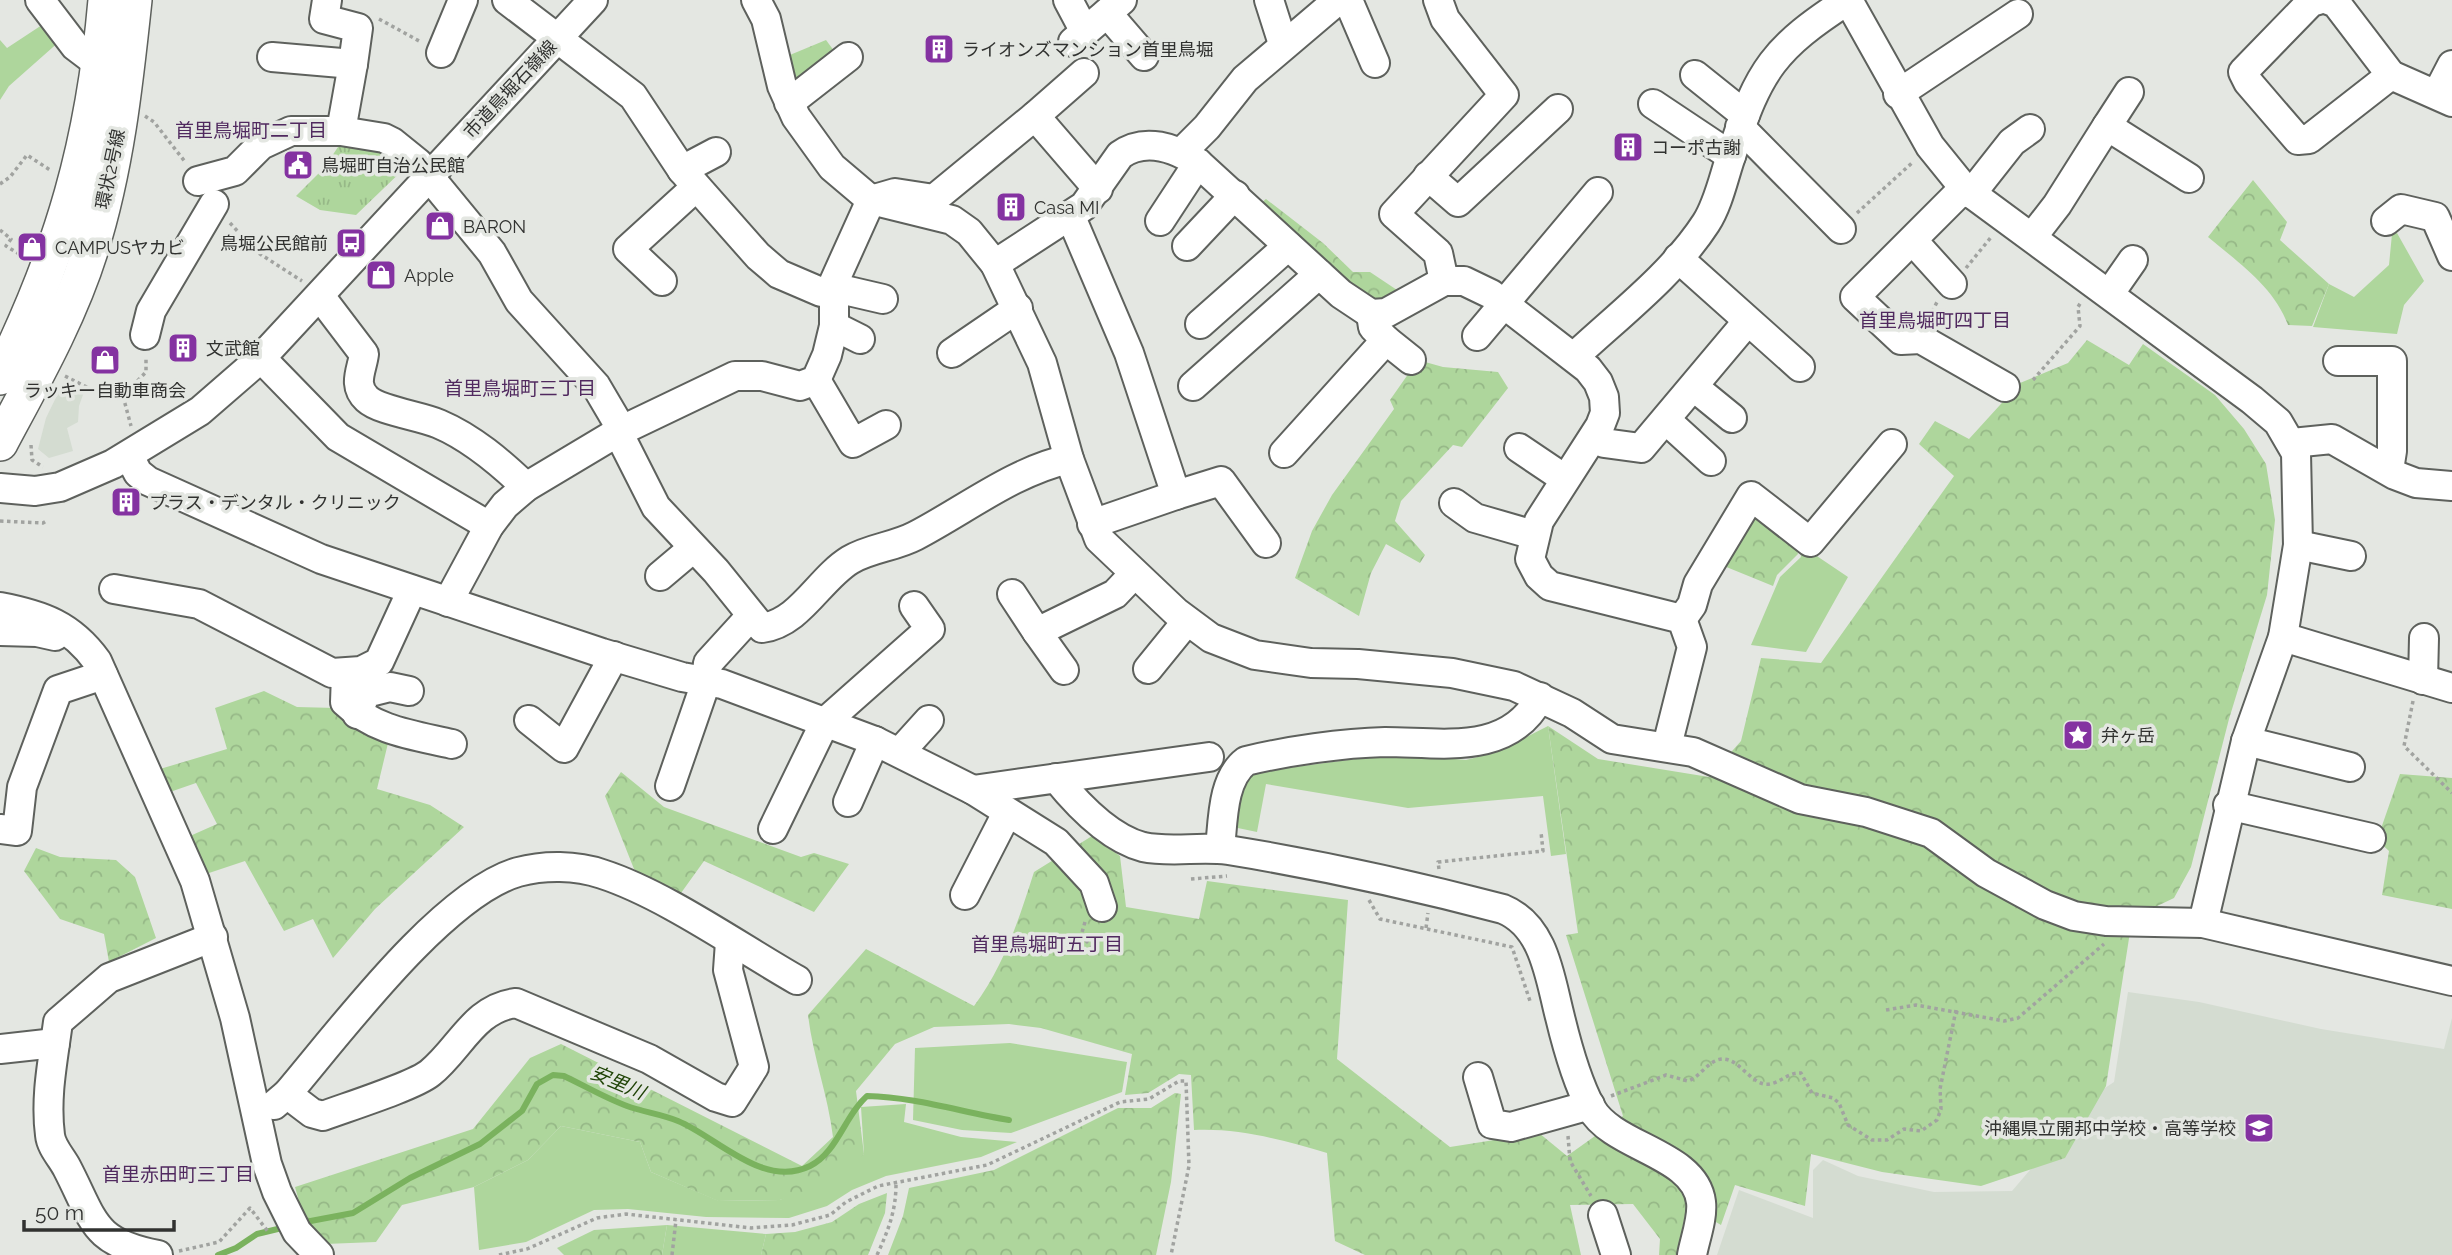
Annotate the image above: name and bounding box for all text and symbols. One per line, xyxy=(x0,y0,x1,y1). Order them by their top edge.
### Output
building icon: ライオンズマンション首里鳥堀 xyxy=(922,32,956,66)
street label: 市道鳥堀石嶺線 xyxy=(459,36,561,142)
place label: ライオンズマンション首里鳥堀 xyxy=(962,39,1214,60)
district label: 首里鳥堀町二丁目 xyxy=(175,119,327,141)
street label: 環状2号線 xyxy=(91,127,129,211)
building icon: コーポ古謝 xyxy=(1611,130,1645,164)
place label: コーポ古謝 xyxy=(1651,137,1741,158)
public building icon: 鳥堀町自治公民館 xyxy=(281,148,315,182)
place label: 鳥堀町自治公民館 xyxy=(321,155,465,176)
building icon: Casa MI xyxy=(994,190,1028,224)
place label: Casa MI xyxy=(1034,197,1100,218)
shop icon: BARON xyxy=(423,209,457,243)
place label: BARON xyxy=(463,216,526,237)
bus stop icon: 鳥堀公民館前 xyxy=(334,226,368,260)
shop icon: CAMPUSヤカビ xyxy=(15,230,49,264)
place label: 鳥堀公民館前 xyxy=(220,233,328,254)
place label: CAMPUSヤカビ xyxy=(55,237,185,258)
shop icon: Apple xyxy=(364,258,398,292)
place label: Apple xyxy=(404,265,454,286)
district label: 首里鳥堀町四丁目 xyxy=(1859,309,2011,331)
building icon: 文武館 xyxy=(166,331,200,365)
place label: 文武館 xyxy=(206,338,260,359)
shop icon: ラッキー自動車商会 xyxy=(88,343,122,377)
district label: 首里鳥堀町三丁目 xyxy=(444,377,596,399)
place label: ラッキー自動車商会 xyxy=(24,380,186,401)
building icon: プラス・デンタル・クリニック xyxy=(109,485,143,519)
place label: プラス・デンタル・クリニック xyxy=(149,492,401,513)
place icon: 弁ヶ岳 xyxy=(2061,718,2095,752)
place label: 弁ヶ岳 xyxy=(2101,725,2155,746)
district label: 首里鳥堀町五丁目 xyxy=(971,933,1123,955)
water label: 安里川 xyxy=(587,1061,650,1104)
school or university icon: 沖縄県立開邦中学校・高等学校 xyxy=(2242,1111,2276,1145)
place label: 沖縄県立開邦中学校・高等学校 xyxy=(1984,1118,2236,1139)
district label: 首里赤田町三丁目 xyxy=(102,1163,254,1185)
scale bar xyxy=(24,1188,175,1232)
text: 50 m xyxy=(35,1200,84,1225)

